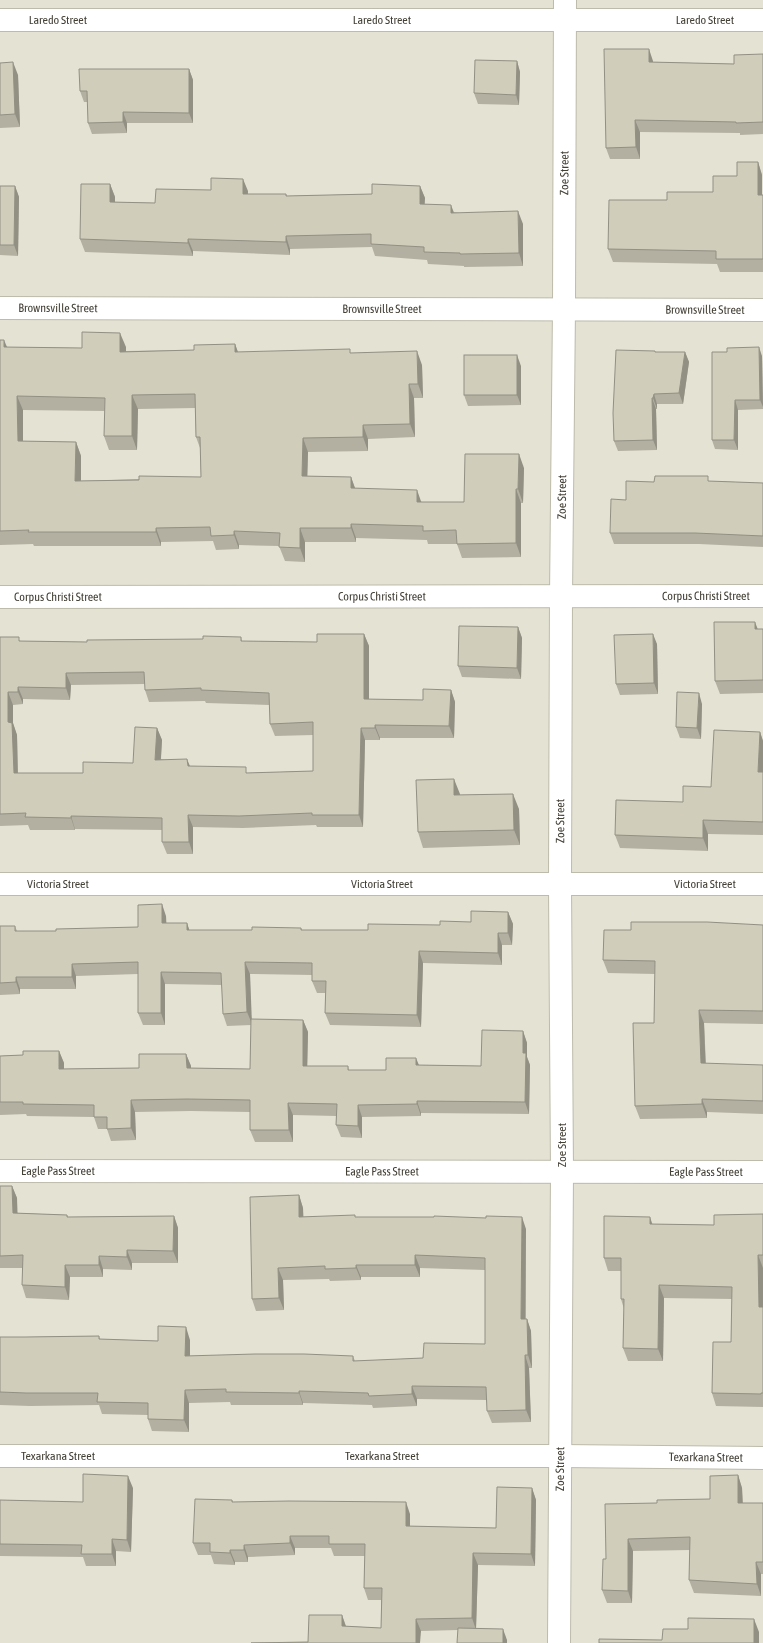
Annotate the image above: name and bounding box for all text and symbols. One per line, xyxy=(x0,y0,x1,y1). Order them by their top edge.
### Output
street label: Laredo Street xyxy=(29,13,88,27)
street label: Laredo Street xyxy=(353,13,412,27)
street label: Laredo Street xyxy=(676,13,735,27)
street label: Zoe Street xyxy=(557,150,572,195)
street label: Brownsville Street xyxy=(18,301,98,315)
street label: Brownsville Street xyxy=(342,302,422,316)
street label: Brownsville Street xyxy=(665,303,745,317)
street label: Zoe Street xyxy=(555,474,569,519)
street label: Corpus Christi Street xyxy=(338,589,427,604)
street label: Corpus Christi Street xyxy=(662,589,751,603)
street label: Corpus Christi Street xyxy=(14,590,103,604)
street label: Zoe Street xyxy=(553,798,567,843)
street label: Victoria Street xyxy=(27,877,90,891)
street label: Victoria Street xyxy=(351,877,414,891)
street label: Victoria Street xyxy=(674,877,737,891)
street label: Zoe Street xyxy=(555,1122,569,1167)
street label: Eagle Pass Street xyxy=(21,1164,95,1178)
street label: Eagle Pass Street xyxy=(345,1164,419,1179)
street label: Eagle Pass Street xyxy=(669,1165,743,1179)
street label: Zoe Street xyxy=(553,1446,567,1491)
street label: Texarkana Street xyxy=(21,1449,96,1463)
street label: Texarkana Street xyxy=(345,1449,420,1463)
street label: Texarkana Street xyxy=(669,1450,744,1465)

